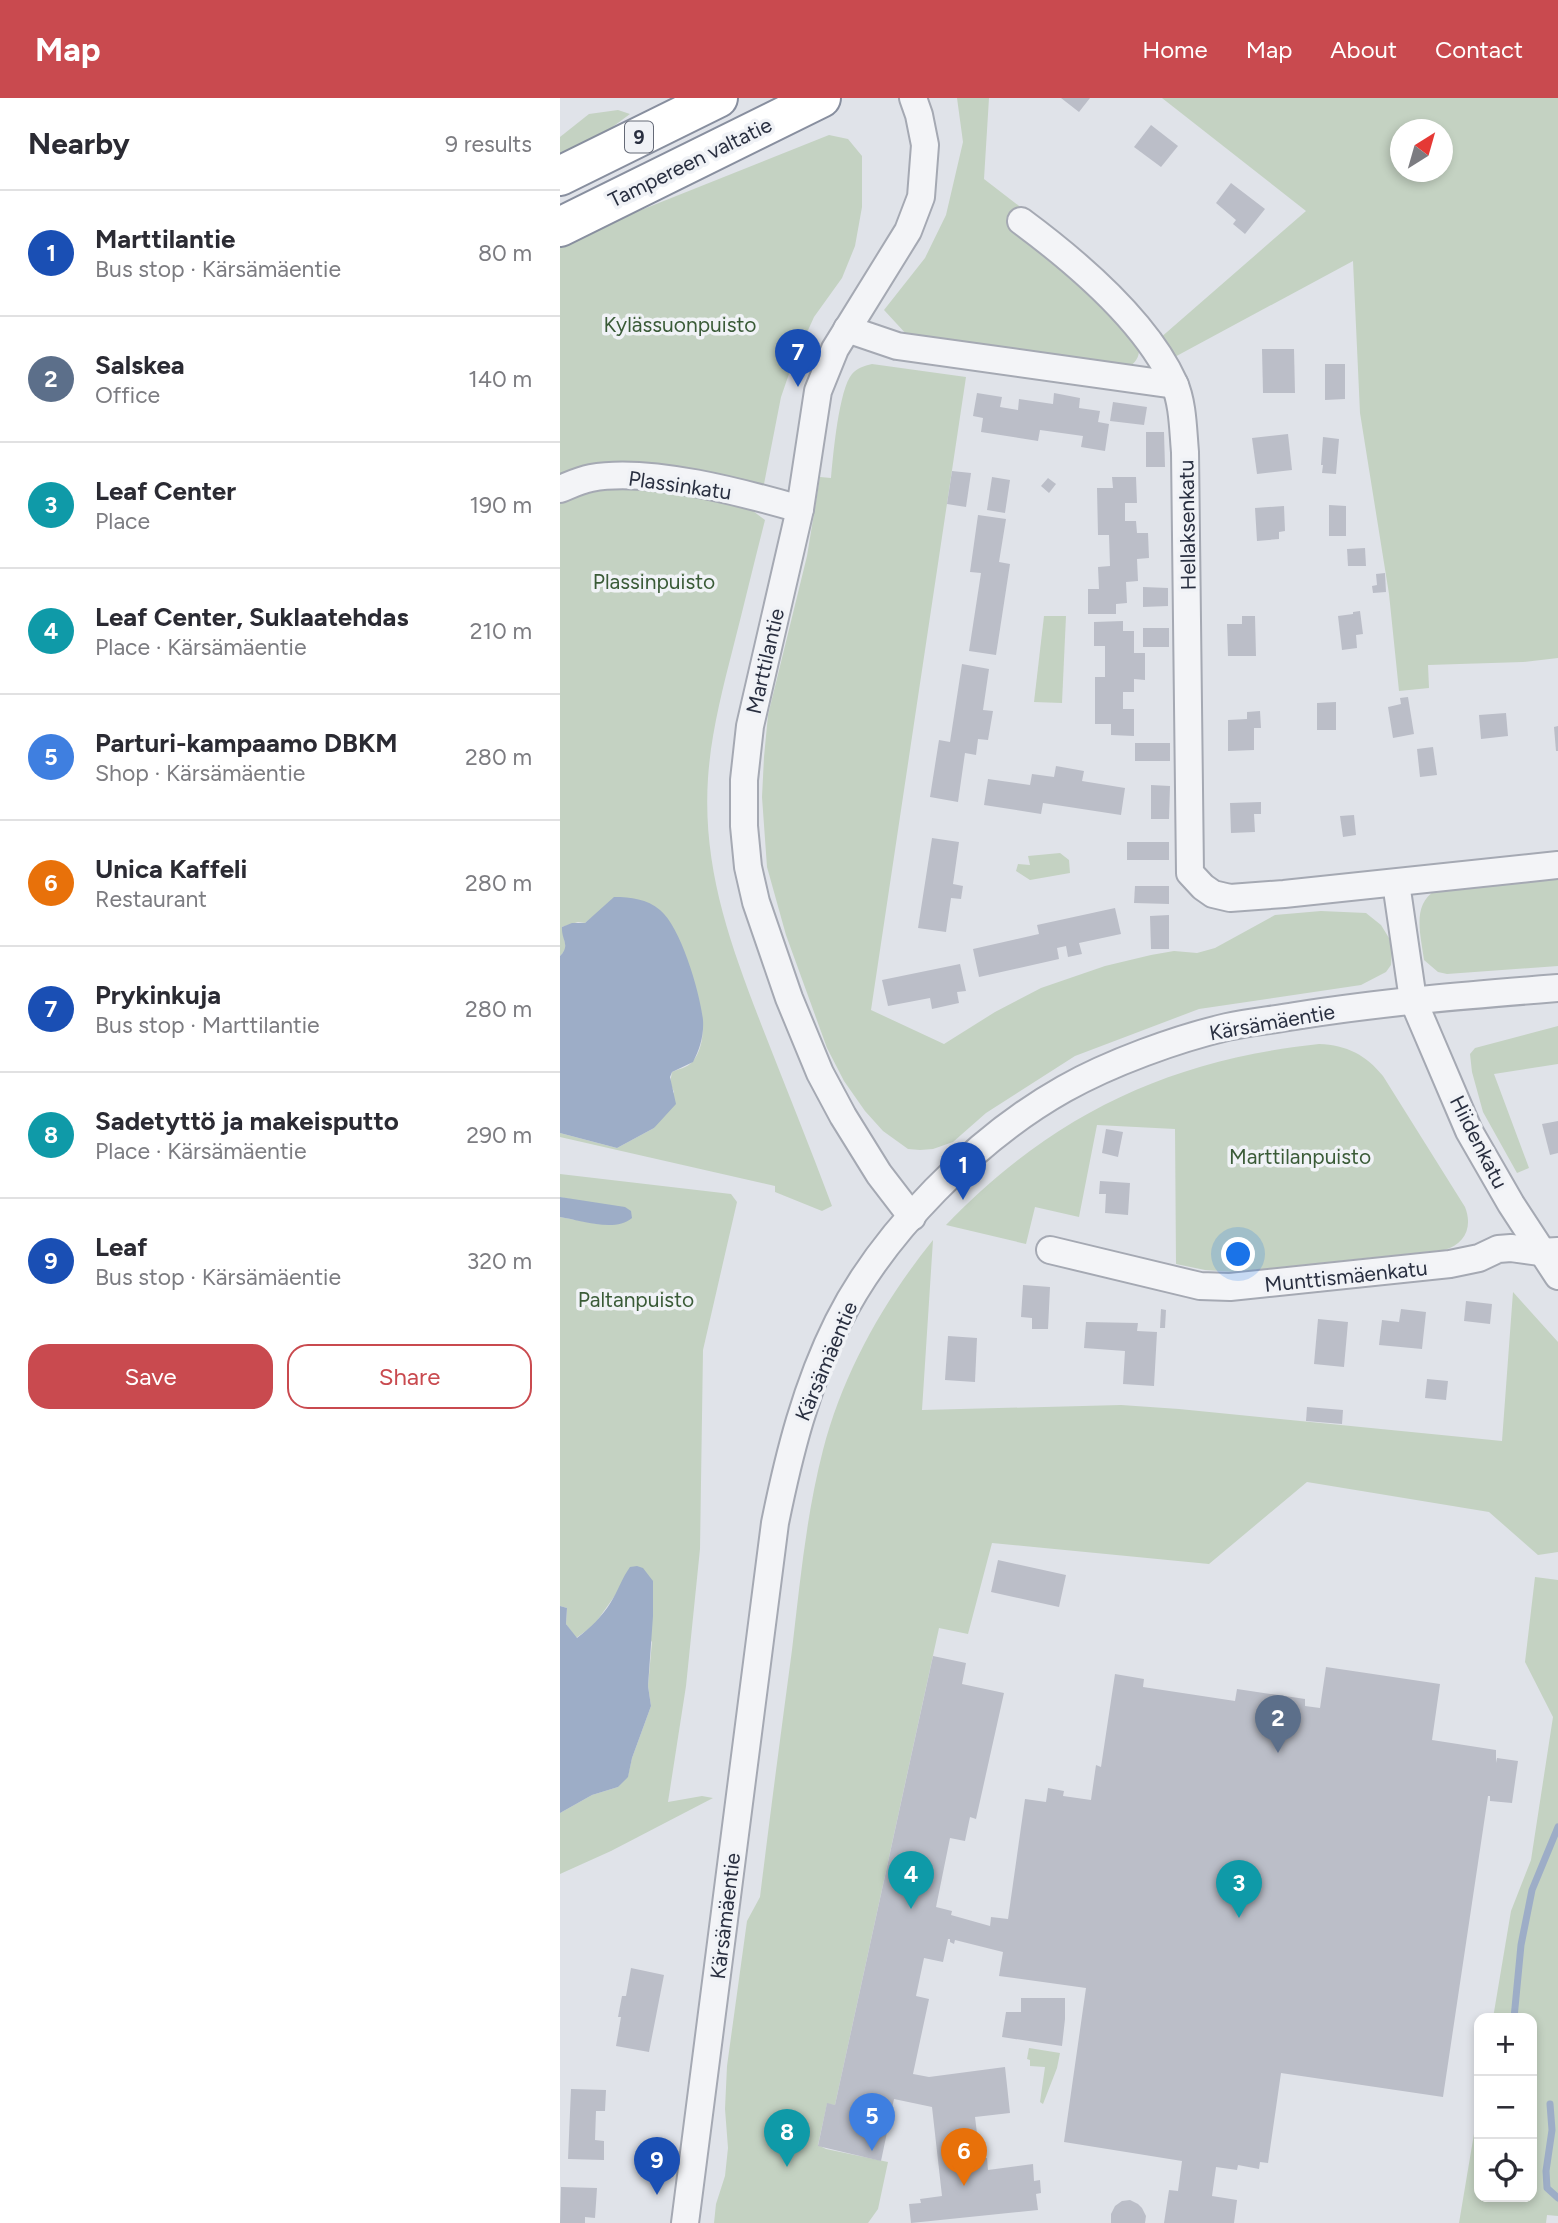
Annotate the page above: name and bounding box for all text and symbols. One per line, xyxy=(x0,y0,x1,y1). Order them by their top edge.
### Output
text: Map xyxy=(35,30,101,69)
text: Home xyxy=(1142,35,1208,64)
text: Map xyxy=(1246,35,1292,64)
text: About xyxy=(1330,35,1397,64)
text: Contact xyxy=(1435,35,1523,64)
street label: Tampereen valtatie xyxy=(604,112,776,212)
north arrow xyxy=(1390,119,1453,182)
road number: 9 xyxy=(625,121,653,152)
text: Nearby xyxy=(28,125,130,162)
text: 9 results xyxy=(445,130,532,158)
text: Marttilantie xyxy=(95,223,235,255)
text: 1 xyxy=(46,239,56,267)
text: 80 m xyxy=(478,239,532,267)
text: Bus stop · Kärsämäentie xyxy=(95,255,341,283)
park label: Kylässuonpuisto xyxy=(603,312,757,337)
pin: 7 xyxy=(775,329,821,387)
text: Salskea xyxy=(95,349,185,381)
text: 2 xyxy=(44,365,58,393)
text: 140 m xyxy=(468,365,532,393)
text: Office xyxy=(95,381,160,409)
street label: Hellaksenkatu xyxy=(1173,459,1201,591)
street label: Plassinkatu xyxy=(627,465,733,505)
text: Leaf Center xyxy=(95,475,236,507)
text: 3 xyxy=(45,491,57,519)
text: 190 m xyxy=(469,491,532,519)
text: Place xyxy=(95,507,150,535)
park label: Plassinpuisto xyxy=(593,569,715,594)
text: Leaf Center, Suklaatehdas xyxy=(95,601,409,633)
street label: Marttilantie xyxy=(741,606,789,716)
text: 4 xyxy=(44,617,58,645)
text: 210 m xyxy=(470,617,532,645)
text: Place · Kärsämäentie xyxy=(95,633,307,661)
text: Parturi-kampaamo DBKM xyxy=(95,727,397,759)
text: 5 xyxy=(44,743,58,771)
text: 280 m xyxy=(465,743,532,771)
text: Shop · Kärsämäentie xyxy=(95,759,305,787)
text: Unica Kaffeli xyxy=(95,853,247,885)
text: 6 xyxy=(44,869,58,897)
text: 280 m xyxy=(465,869,532,897)
text: Restaurant xyxy=(95,885,207,913)
text: Prykinkuja xyxy=(95,979,221,1011)
text: 7 xyxy=(45,995,57,1023)
text: 280 m xyxy=(465,995,532,1023)
street label: Kärsämäentie xyxy=(1207,999,1337,1045)
text: Bus stop · Marttilantie xyxy=(95,1011,320,1039)
street label: Hiidenkatu xyxy=(1445,1091,1513,1193)
text: Sadetyttö ja makeisputto xyxy=(95,1105,399,1137)
text: 8 xyxy=(44,1121,58,1149)
text: 290 m xyxy=(466,1121,532,1149)
text: Place · Kärsämäentie xyxy=(95,1137,307,1165)
pin: 1 xyxy=(940,1142,986,1200)
park label: Marttilanpuisto xyxy=(1229,1144,1371,1169)
text: Leaf xyxy=(95,1231,147,1263)
your location xyxy=(1221,1237,1255,1271)
text: 9 xyxy=(44,1247,58,1275)
text: 320 m xyxy=(467,1247,532,1275)
street label: Munttismäenkatu xyxy=(1263,1255,1429,1297)
text: Bus stop · Kärsämäentie xyxy=(95,1263,341,1291)
park label: Paltanpuisto xyxy=(578,1287,694,1312)
street label: Kärsämäentie xyxy=(790,1298,862,1424)
button: Save xyxy=(28,1344,273,1409)
button: Share xyxy=(287,1344,532,1409)
pin: 2 xyxy=(1255,1695,1301,1753)
street label: Kärsämäentie xyxy=(705,1851,745,1981)
pin: 4 xyxy=(888,1851,934,1909)
pin: 3 xyxy=(1216,1860,1262,1918)
map controls xyxy=(1474,2013,1537,2202)
button: + xyxy=(1474,2013,1537,2076)
button: − xyxy=(1474,2076,1537,2139)
pin: 5 xyxy=(849,2093,895,2151)
pin: 8 xyxy=(764,2109,810,2167)
pin: 6 xyxy=(941,2128,987,2186)
pin: 9 xyxy=(634,2137,680,2195)
button: locate xyxy=(1474,2139,1537,2202)

